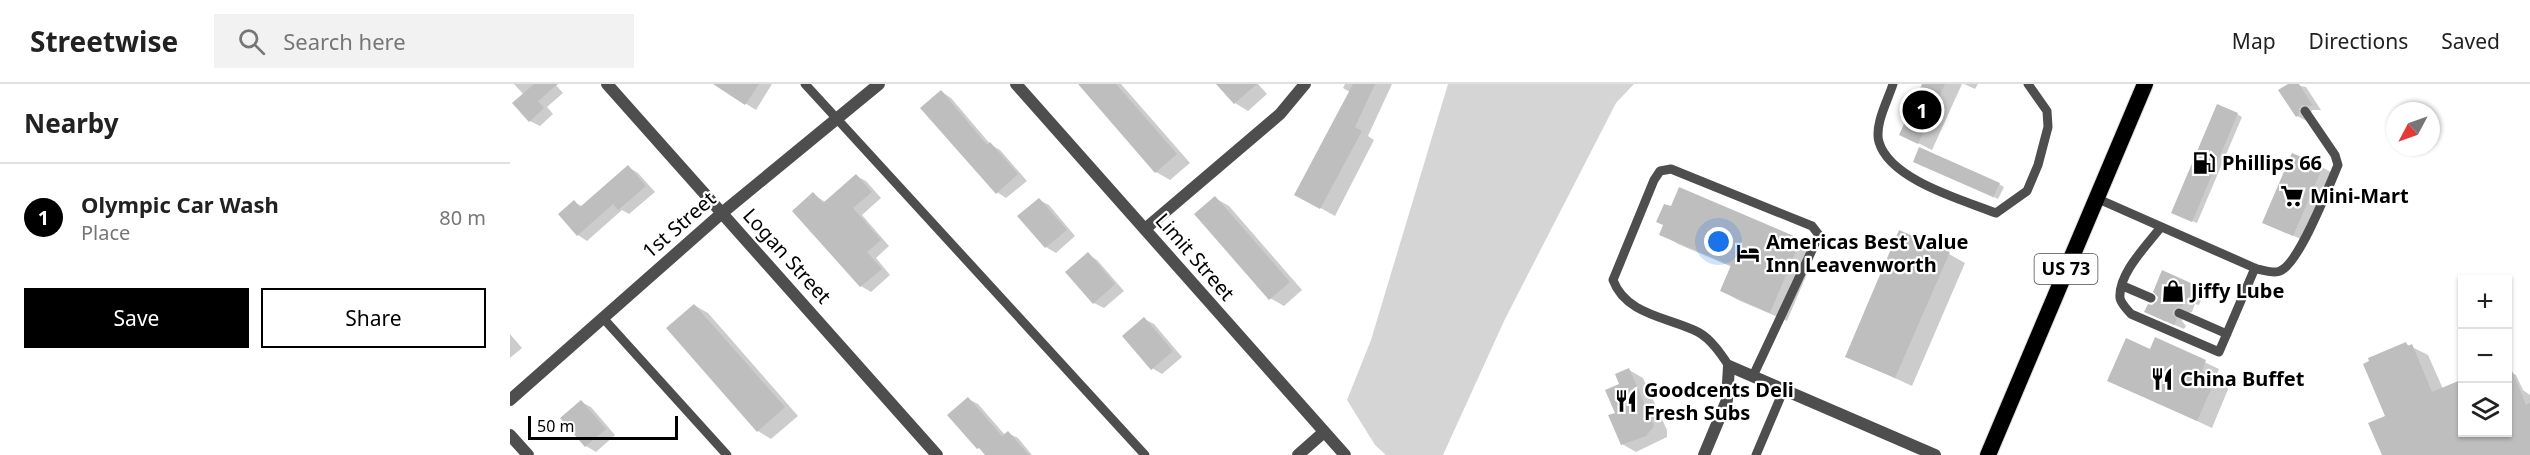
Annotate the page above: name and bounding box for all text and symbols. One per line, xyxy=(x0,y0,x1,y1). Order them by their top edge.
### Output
search box xyxy=(214,14,634,68)
text: Streetwise xyxy=(30,22,178,60)
icon: search xyxy=(235,25,268,58)
text: Search here xyxy=(283,26,406,56)
text: Map xyxy=(2232,27,2276,55)
text: Directions xyxy=(2309,27,2408,55)
text: Saved xyxy=(2441,27,2500,55)
pin: 1 xyxy=(1902,87,1942,132)
north arrow xyxy=(2386,102,2440,156)
text: Nearby xyxy=(24,105,119,141)
place label: Phillips 66 xyxy=(2222,149,2322,176)
fuel station icon: Phillips 66 xyxy=(2191,150,2217,176)
place label: Mini-Mart xyxy=(2310,182,2409,209)
supermarket icon: Mini-Mart xyxy=(2279,183,2305,209)
street label: 1st Street xyxy=(636,185,721,264)
text: Olympic Car Wash xyxy=(81,189,279,219)
street label: Logan Street xyxy=(737,202,837,309)
text: 1 xyxy=(38,204,49,231)
text: 80 m xyxy=(439,204,486,231)
street label: Limit Street xyxy=(1150,207,1241,306)
text: Place xyxy=(81,219,130,246)
your location xyxy=(1704,227,1733,256)
place label: Americas Best Value Inn Leavenworth xyxy=(1766,228,1968,278)
hotel icon: Americas Best Value Inn Leavenworth xyxy=(1735,240,1761,266)
road number: US 73 xyxy=(2034,254,2098,284)
map controls xyxy=(2458,275,2512,437)
button: + xyxy=(2458,275,2512,329)
place label: Jiffy Lube xyxy=(2189,277,2284,304)
shop icon: Jiffy Lube xyxy=(2160,278,2186,304)
button: Save xyxy=(24,288,249,348)
button: Share xyxy=(261,288,486,348)
button: − xyxy=(2458,329,2512,383)
place label: China Buffet xyxy=(2180,365,2305,392)
restaurant icon: China Buffet xyxy=(2149,366,2175,392)
place label: Goodcents Deli Fresh Subs xyxy=(1644,376,1794,426)
button: layers xyxy=(2458,383,2512,437)
restaurant icon: Goodcents Deli Fresh Subs xyxy=(1613,388,1639,414)
scale bar xyxy=(528,413,678,440)
text: 50 m xyxy=(537,415,574,437)

